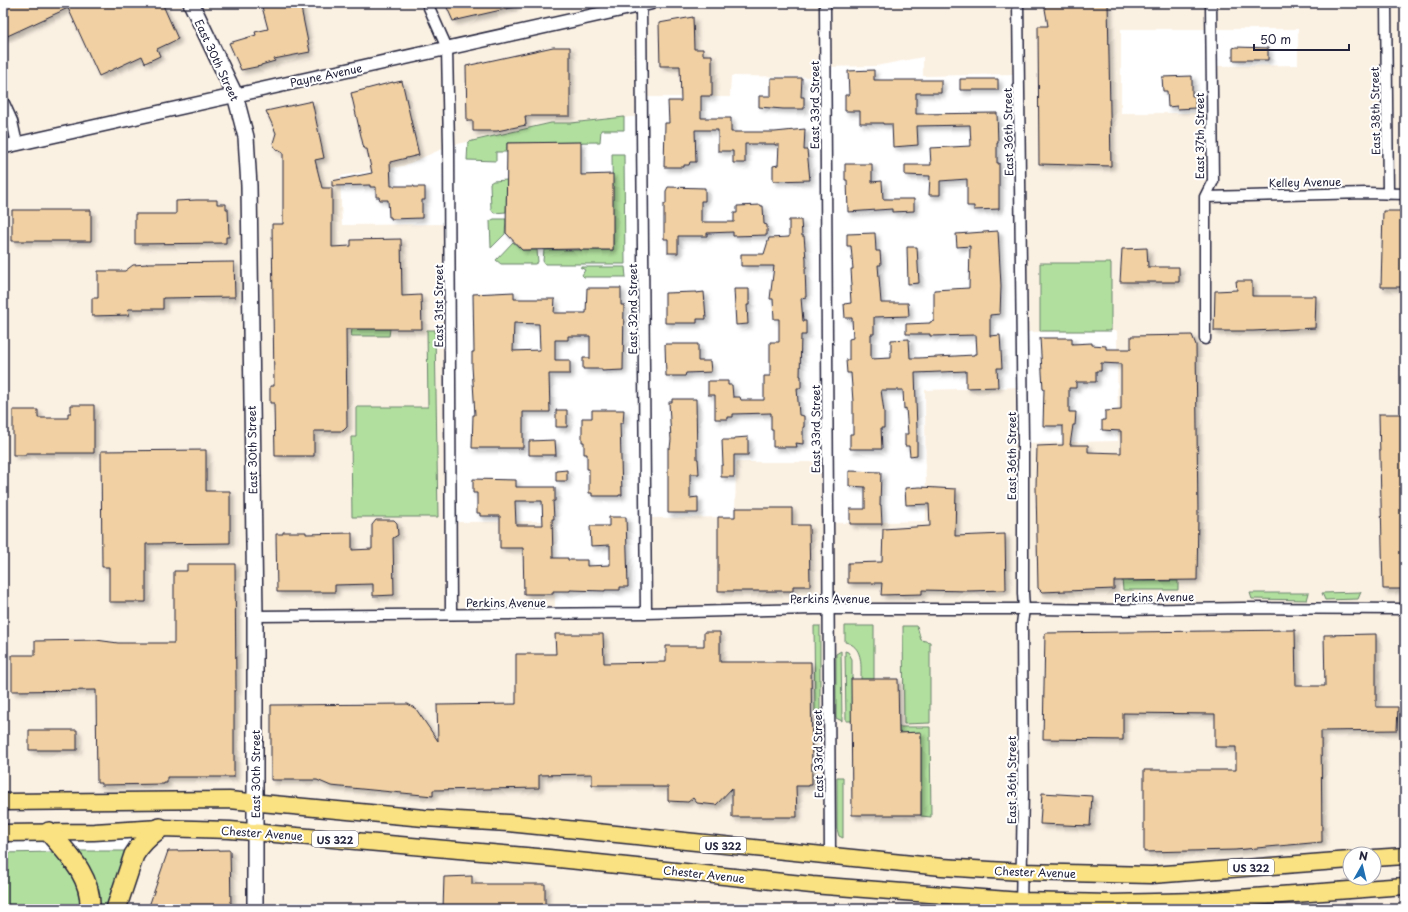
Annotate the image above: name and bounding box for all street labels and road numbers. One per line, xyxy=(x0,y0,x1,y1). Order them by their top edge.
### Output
street label: East 30th Street xyxy=(191,16,244,104)
street label: Payne Avenue xyxy=(288,59,364,91)
street label: East 33rd Street xyxy=(806,60,823,149)
street label: East 38th Street xyxy=(1366,66,1384,155)
street label: East 36th Street xyxy=(999,87,1017,176)
street label: East 37th Street xyxy=(1191,92,1208,179)
street label: Kelley Avenue xyxy=(1268,173,1342,191)
street label: East 32nd Street xyxy=(624,263,641,354)
street label: East 31st Street xyxy=(430,264,447,348)
street label: East 33rd Street xyxy=(807,384,824,473)
street label: East 30th Street xyxy=(243,405,261,494)
street label: East 36th Street xyxy=(1003,411,1020,500)
street label: Perkins Avenue xyxy=(1114,588,1194,606)
street label: Perkins Avenue xyxy=(790,590,870,607)
street label: Perkins Avenue xyxy=(466,594,546,611)
street label: East 33rd Street xyxy=(809,709,827,798)
street label: East 30th Street xyxy=(247,729,264,818)
street label: East 36th Street xyxy=(1003,735,1020,824)
street label: Chester Avenue xyxy=(221,822,303,844)
road number: US 322 xyxy=(312,831,358,847)
road number: US 322 xyxy=(700,837,746,853)
road number: US 322 xyxy=(1228,859,1274,875)
street label: Chester Avenue xyxy=(662,861,746,887)
street label: Chester Avenue xyxy=(994,862,1076,882)

